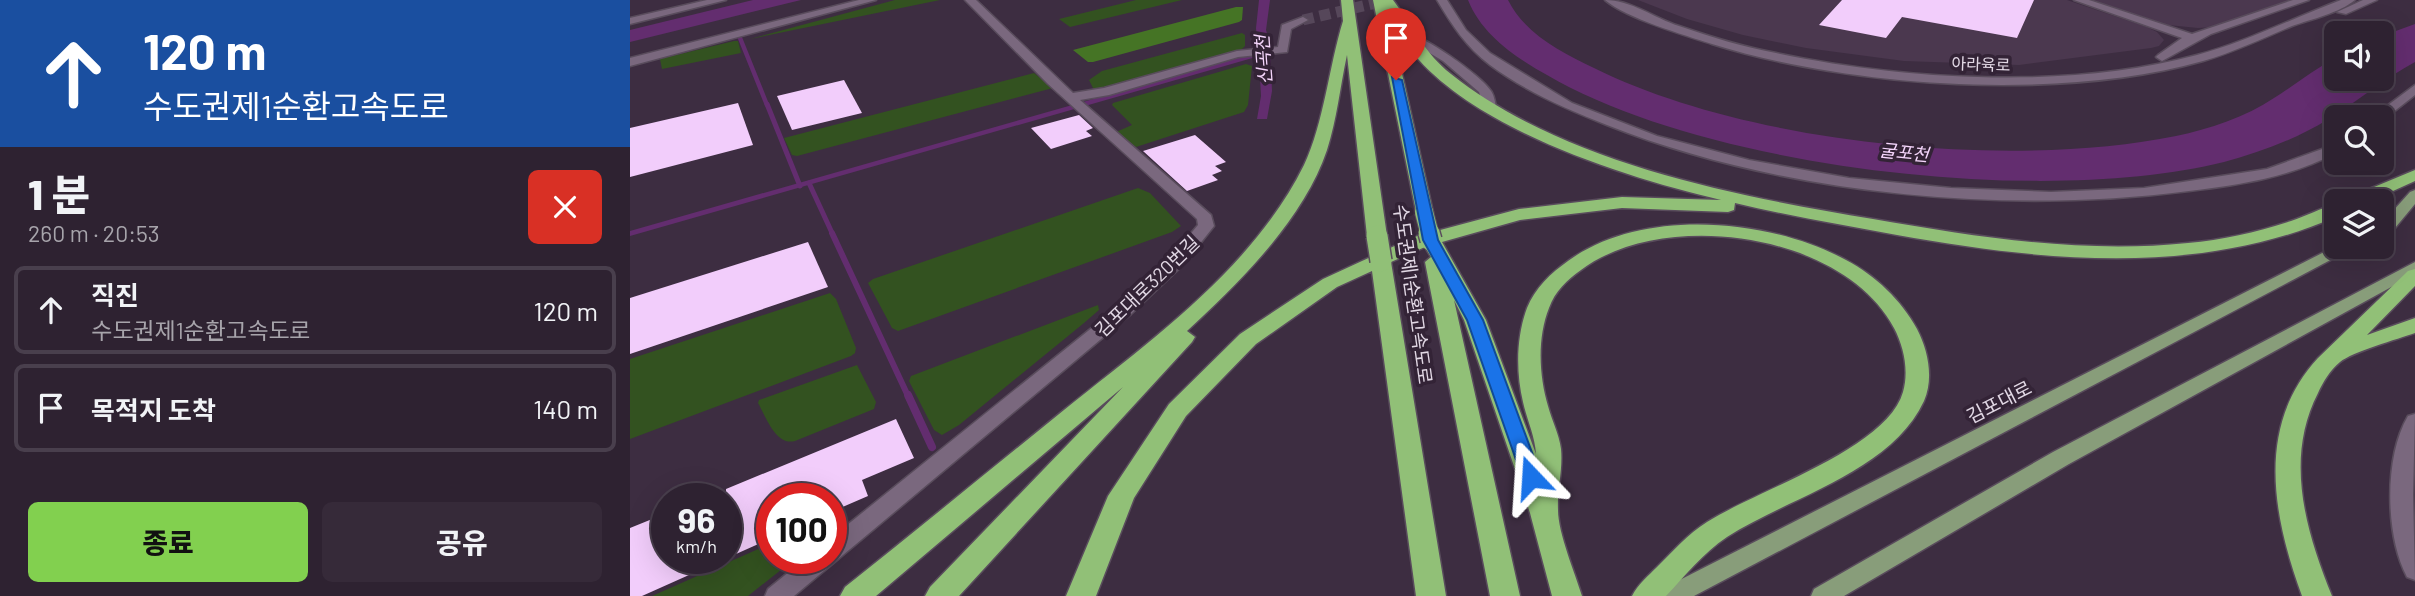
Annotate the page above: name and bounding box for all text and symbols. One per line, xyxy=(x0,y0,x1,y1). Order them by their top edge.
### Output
pin xyxy=(1366,8,1426,80)
icon: arrive xyxy=(1377,19,1415,57)
text: 120 m xyxy=(143,21,266,80)
map controls xyxy=(2324,21,2394,259)
button: sound xyxy=(2324,21,2394,91)
icon: ahead xyxy=(28,28,119,119)
water label: 신곡천 xyxy=(1250,32,1276,86)
street label: 아라육로 xyxy=(1951,53,2011,74)
text: 수도권제1순환고속도로 xyxy=(143,86,449,124)
button: search xyxy=(2324,105,2394,175)
water label: 굴포천 xyxy=(1878,138,1932,166)
text: 1 분 xyxy=(28,168,90,218)
button: close xyxy=(528,170,602,244)
button: layers xyxy=(2324,189,2394,259)
street label: 수도권제1순환고속도로 xyxy=(1389,202,1438,385)
text: 260 m · 20:53 xyxy=(28,219,160,247)
street label: 김포대로320번길 xyxy=(1090,230,1203,341)
text: 직진 xyxy=(91,279,139,310)
icon: ahead xyxy=(32,291,70,329)
text: 120 m xyxy=(534,295,598,326)
text: 수도권제1순환고속도로 xyxy=(91,316,311,344)
street label: 김포대로 xyxy=(1962,375,2035,428)
icon: arrive xyxy=(32,389,70,427)
text: 140 m xyxy=(533,393,598,424)
text: 목적지 도착 xyxy=(91,394,216,425)
position arrow xyxy=(1494,440,1568,514)
speed limit sign: 100 xyxy=(756,483,847,574)
text: 96 xyxy=(678,498,715,540)
button: 종료 xyxy=(28,502,308,582)
button: 공유 xyxy=(322,502,602,582)
text: km/h xyxy=(676,535,717,557)

